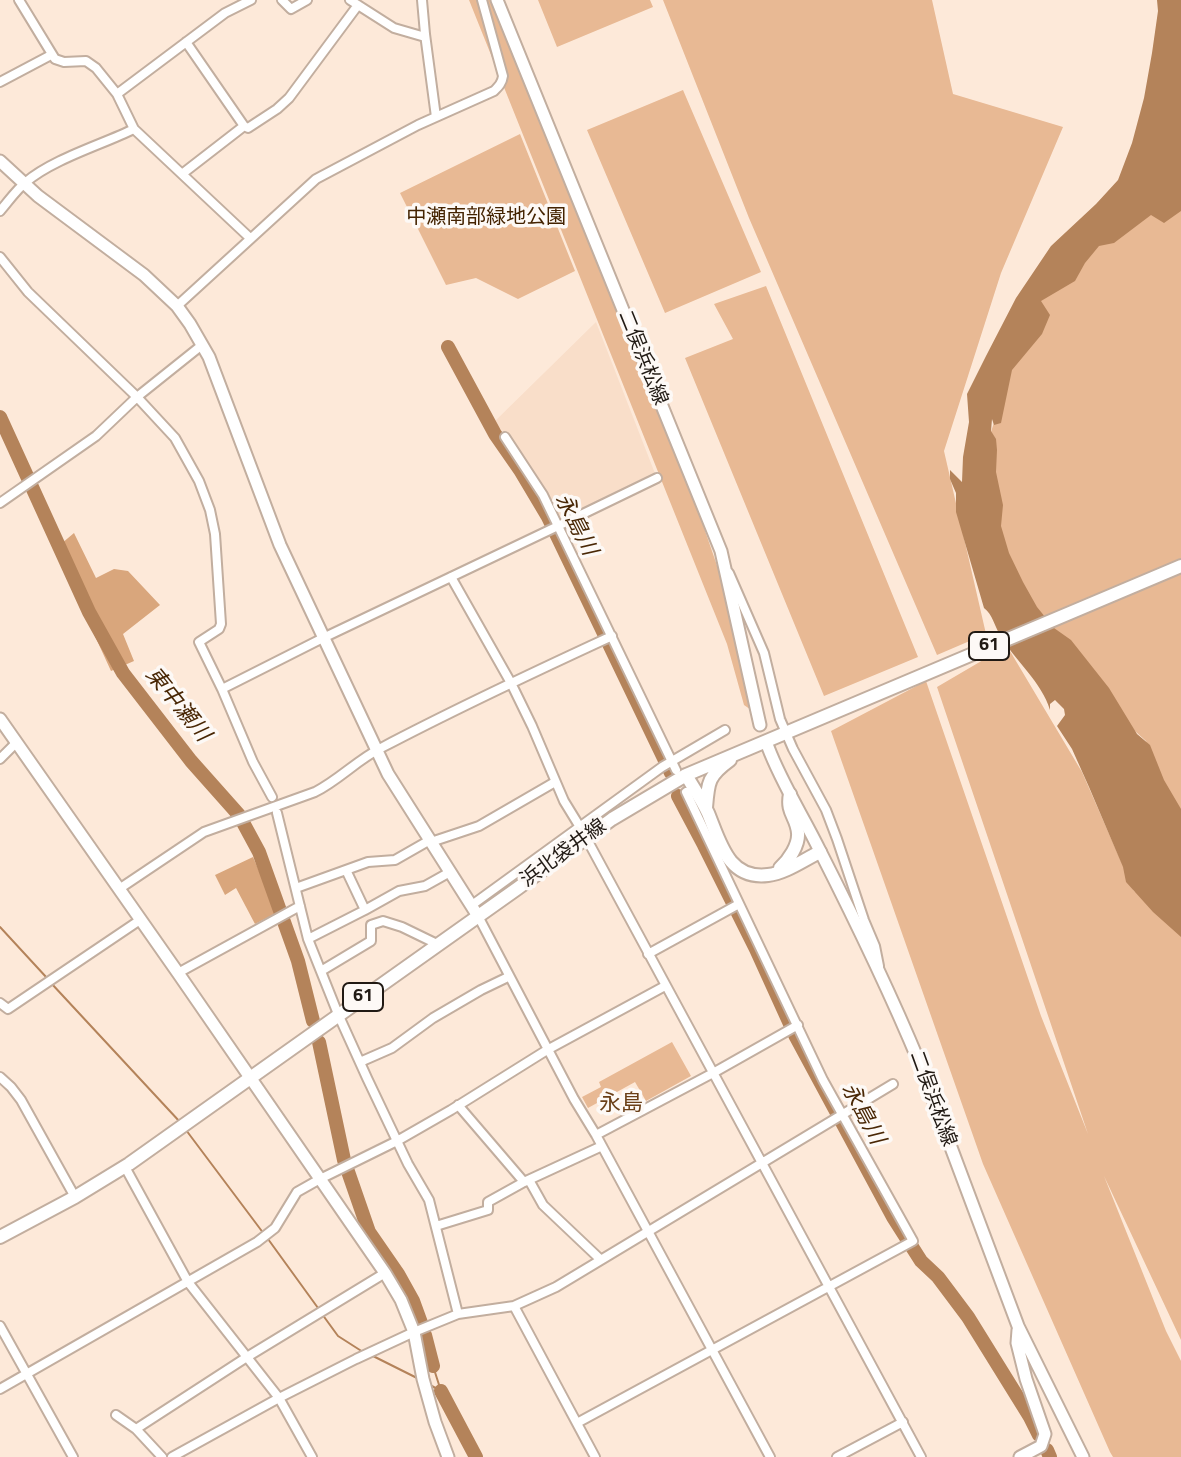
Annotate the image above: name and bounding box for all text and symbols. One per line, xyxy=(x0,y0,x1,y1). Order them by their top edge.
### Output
park label: 中瀬南部緑地公園 xyxy=(406,206,566,230)
street label: 二俣浜松線 xyxy=(612,307,672,409)
water label: 永島川 xyxy=(548,490,602,560)
road number: 61 xyxy=(969,632,1009,660)
water label: 東中瀬川 xyxy=(139,662,215,748)
street label: 浜北袋井線 xyxy=(516,815,612,893)
road number: 61 xyxy=(343,983,383,1011)
street label: 二俣浜松線 xyxy=(904,1048,960,1150)
water label: 永島川 xyxy=(835,1079,889,1149)
district label: 永島 xyxy=(599,1092,643,1118)

